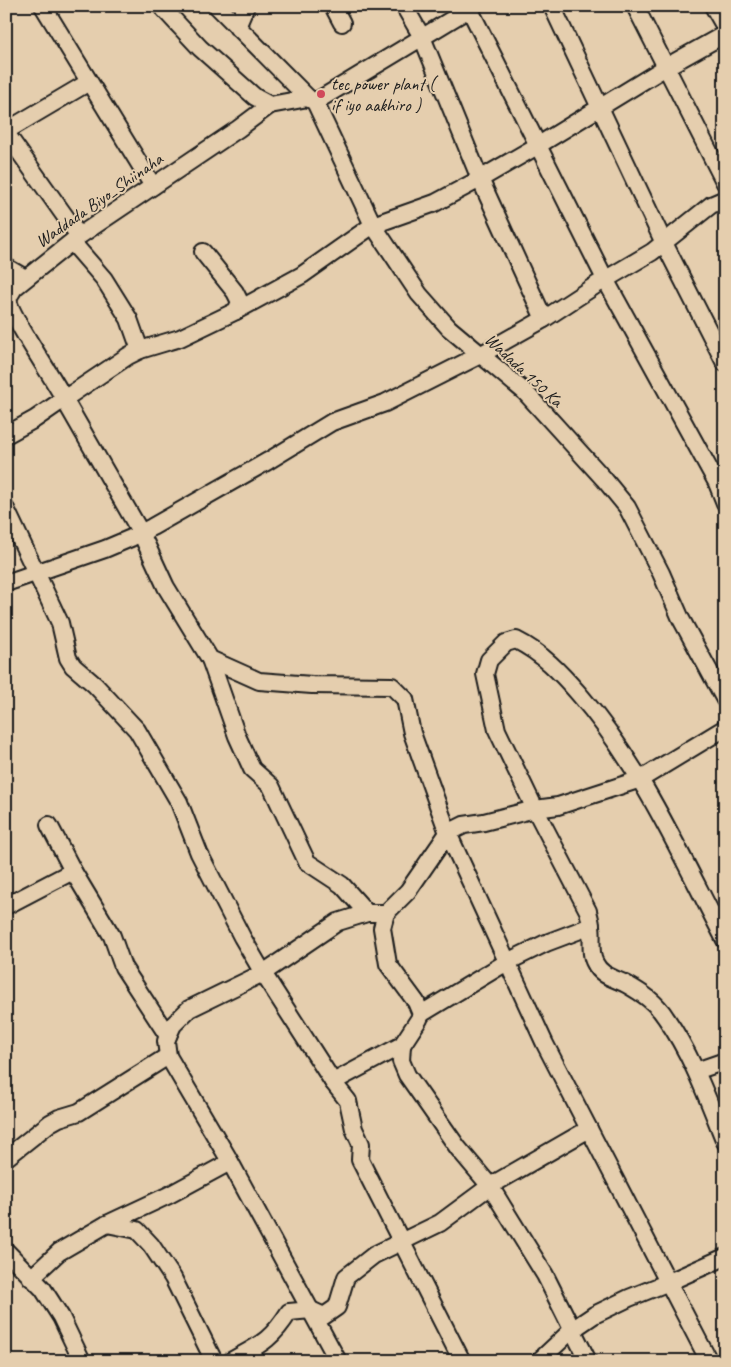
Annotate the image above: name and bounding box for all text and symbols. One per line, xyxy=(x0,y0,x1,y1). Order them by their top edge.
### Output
place label: tec power plant ( if iyo aakhiro ) xyxy=(331,73,439,116)
marker: tec power plant ( if iyo aakhiro ) xyxy=(315,88,327,100)
street label: Waddada Biyo_Shiinaha xyxy=(31,147,168,252)
street label: Wadada 150 Ka xyxy=(480,328,568,412)

